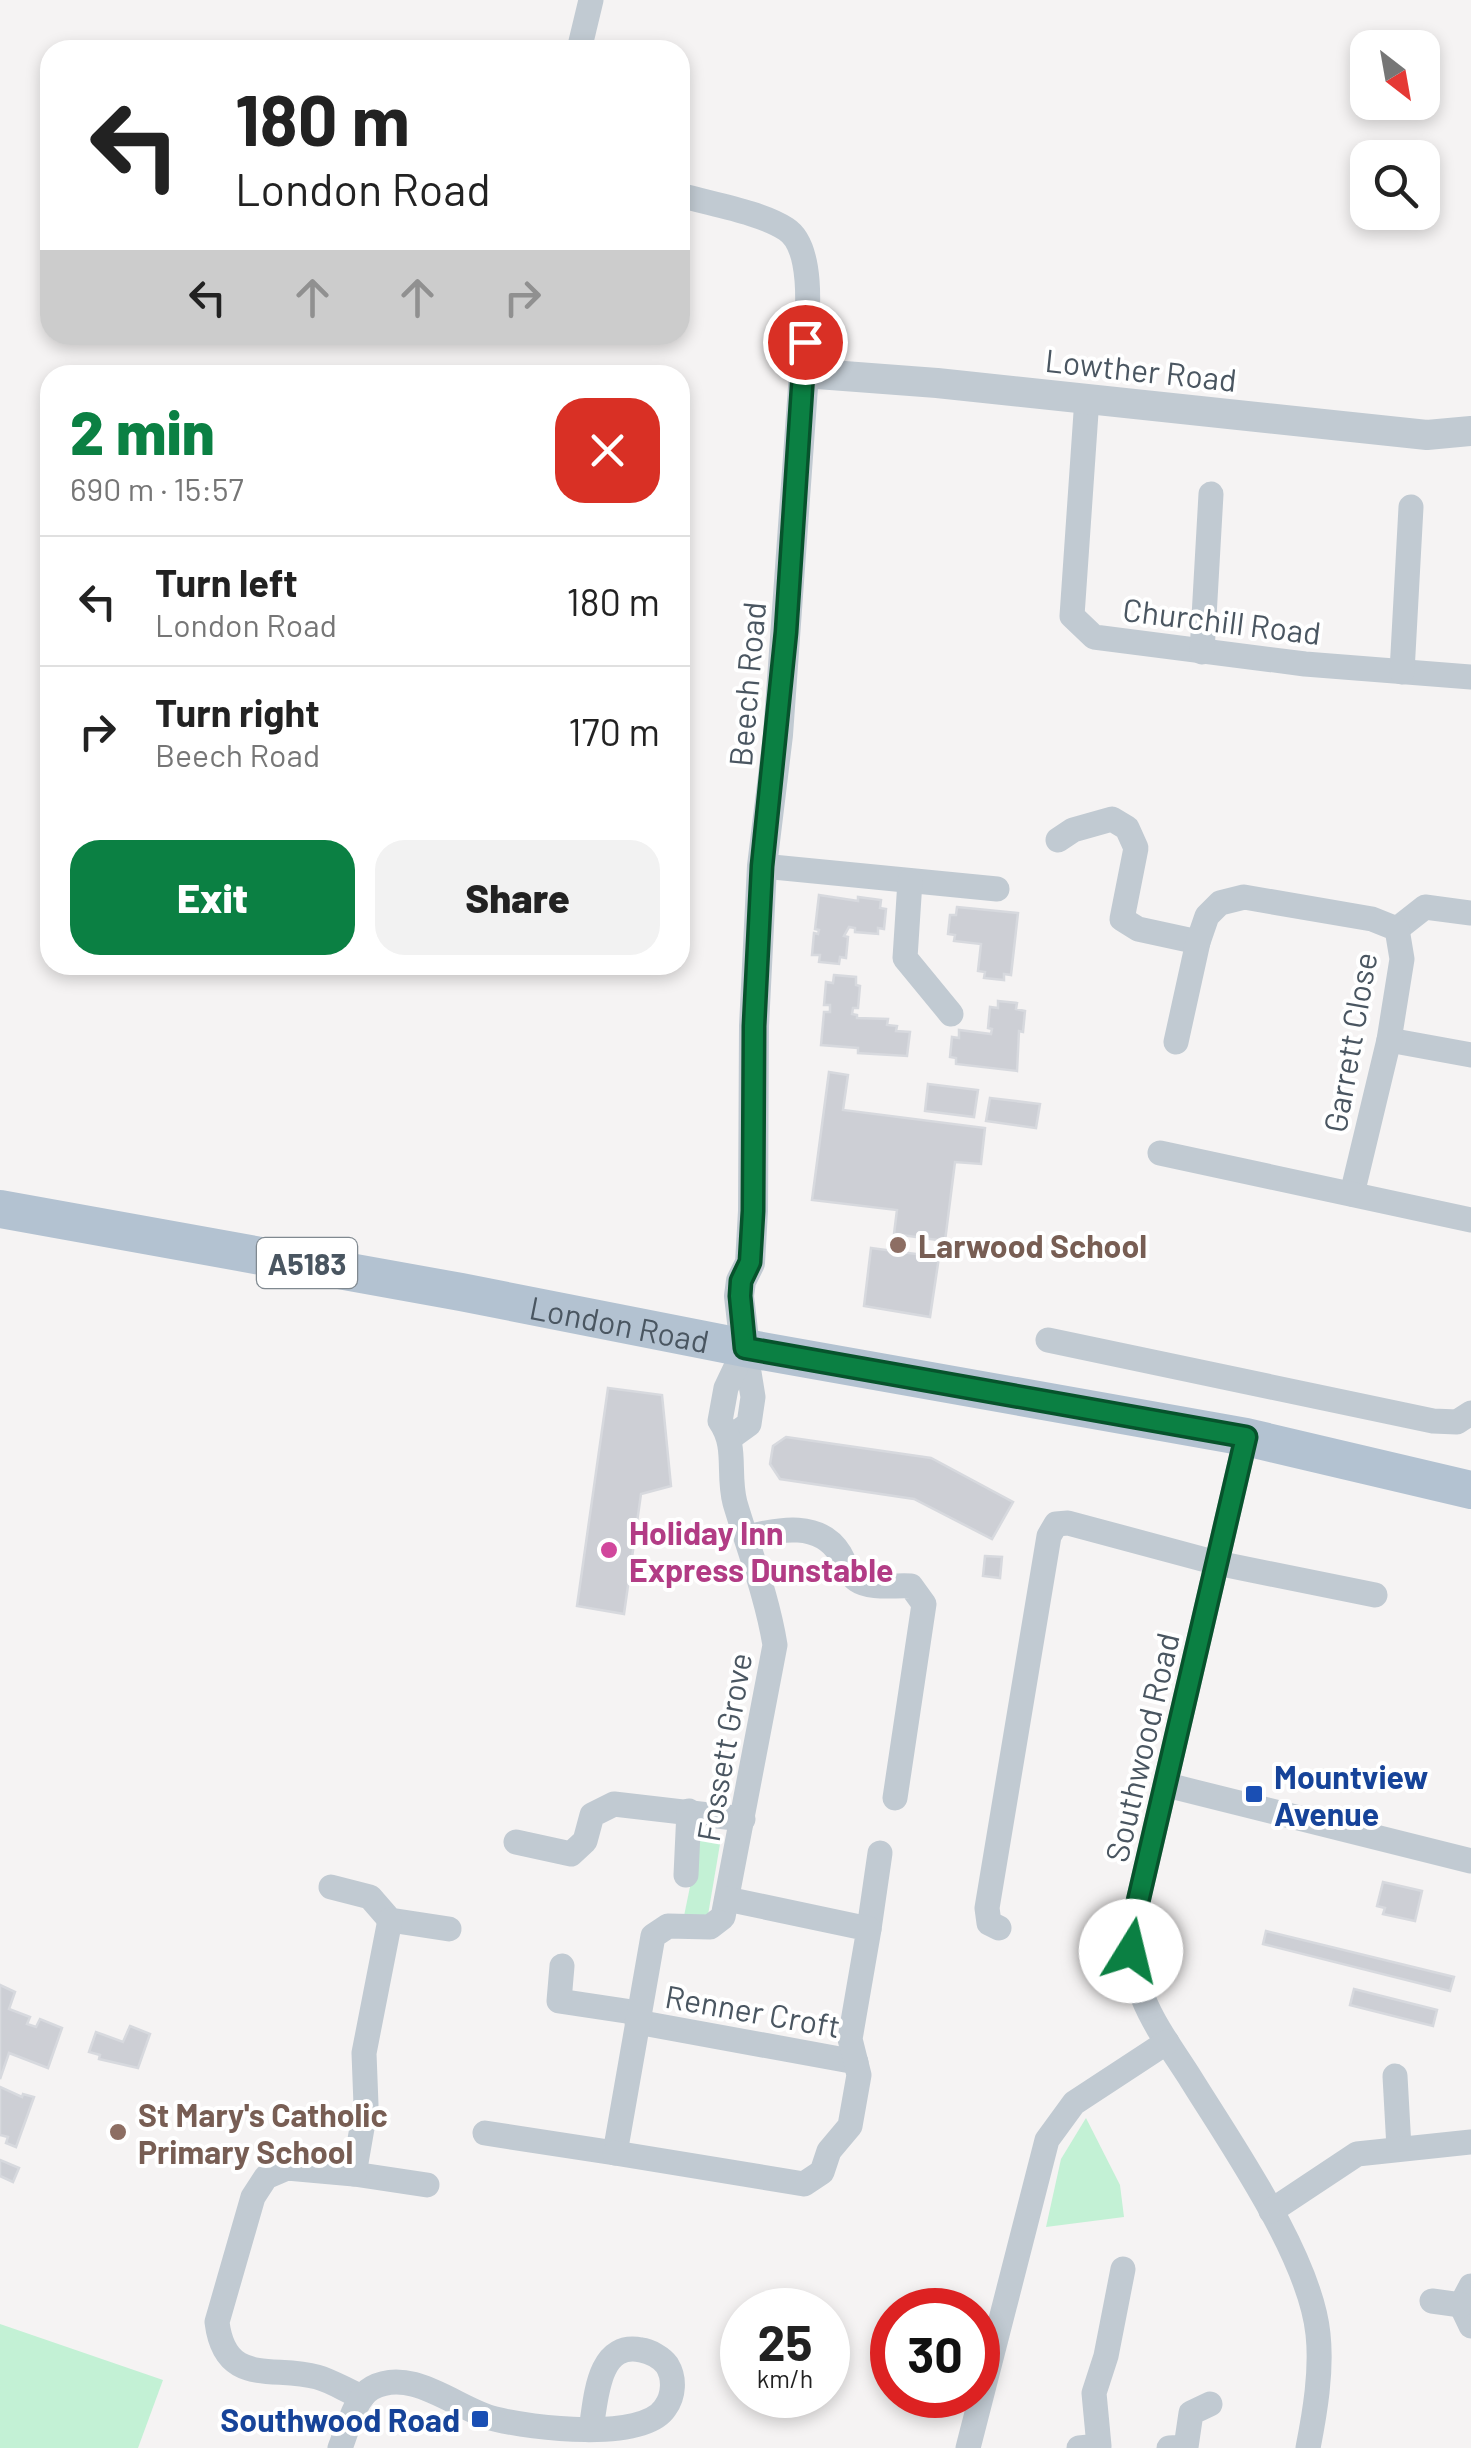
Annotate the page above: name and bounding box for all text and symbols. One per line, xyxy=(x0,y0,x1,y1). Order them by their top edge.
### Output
north arrow xyxy=(1350,30,1440,120)
map controls xyxy=(1350,30,1440,230)
text: 180 m xyxy=(235,76,410,160)
icon: left xyxy=(70,80,200,210)
button: search xyxy=(1350,140,1440,230)
text: London Road xyxy=(235,161,491,215)
icon: left xyxy=(180,270,235,325)
icon: ahead xyxy=(285,270,340,325)
icon: ahead xyxy=(390,270,445,325)
icon: right xyxy=(495,270,550,325)
pin xyxy=(763,300,848,385)
icon: arrive xyxy=(778,315,833,370)
street label: Lowther Road xyxy=(1043,340,1239,398)
text: 2 min xyxy=(70,395,215,467)
button: close xyxy=(555,398,660,503)
text: 690 m · 15:57 xyxy=(70,469,244,507)
text: Turn left xyxy=(155,559,298,605)
icon: left xyxy=(70,574,125,629)
text: 180 m xyxy=(566,578,660,624)
street label: Churchill Road xyxy=(1121,589,1323,651)
street label: Beech Road xyxy=(720,600,772,768)
text: London Road xyxy=(155,605,337,643)
text: Turn right xyxy=(155,689,320,735)
icon: right xyxy=(70,704,125,759)
text: 170 m xyxy=(568,708,660,754)
text: Beech Road xyxy=(155,735,320,773)
button: Exit xyxy=(70,840,355,955)
button: Share xyxy=(375,840,660,955)
street label: Garrett Close xyxy=(1314,949,1384,1135)
place label: Larwood School xyxy=(918,1226,1147,1264)
marker: Larwood School xyxy=(887,1234,909,1256)
road number: A5183 xyxy=(257,1238,357,1288)
street label: London Road xyxy=(527,1287,713,1360)
place label: Holiday Inn Express Dunstable xyxy=(629,1513,893,1588)
marker: Holiday Inn Express Dunstable xyxy=(598,1539,620,1561)
street label: Southwood Road xyxy=(1096,1629,1186,1865)
street label: Fossett Grove xyxy=(688,1650,758,1844)
place label: Mountview Avenue xyxy=(1274,1757,1428,1832)
marker: Mountview Avenue xyxy=(1243,1783,1265,1805)
position arrow xyxy=(1079,1899,1183,2003)
street label: Renner Croft xyxy=(662,1976,844,2044)
place label: St Mary's Catholic Primary School xyxy=(138,2095,388,2170)
marker: St Mary's Catholic Primary School xyxy=(107,2121,129,2143)
speed limit sign: 30 xyxy=(870,2288,1000,2418)
text: 25 xyxy=(758,2311,812,2371)
text: km/h xyxy=(757,2363,813,2393)
place label: Southwood Road xyxy=(220,2400,460,2438)
marker: Southwood Road xyxy=(469,2408,491,2430)

